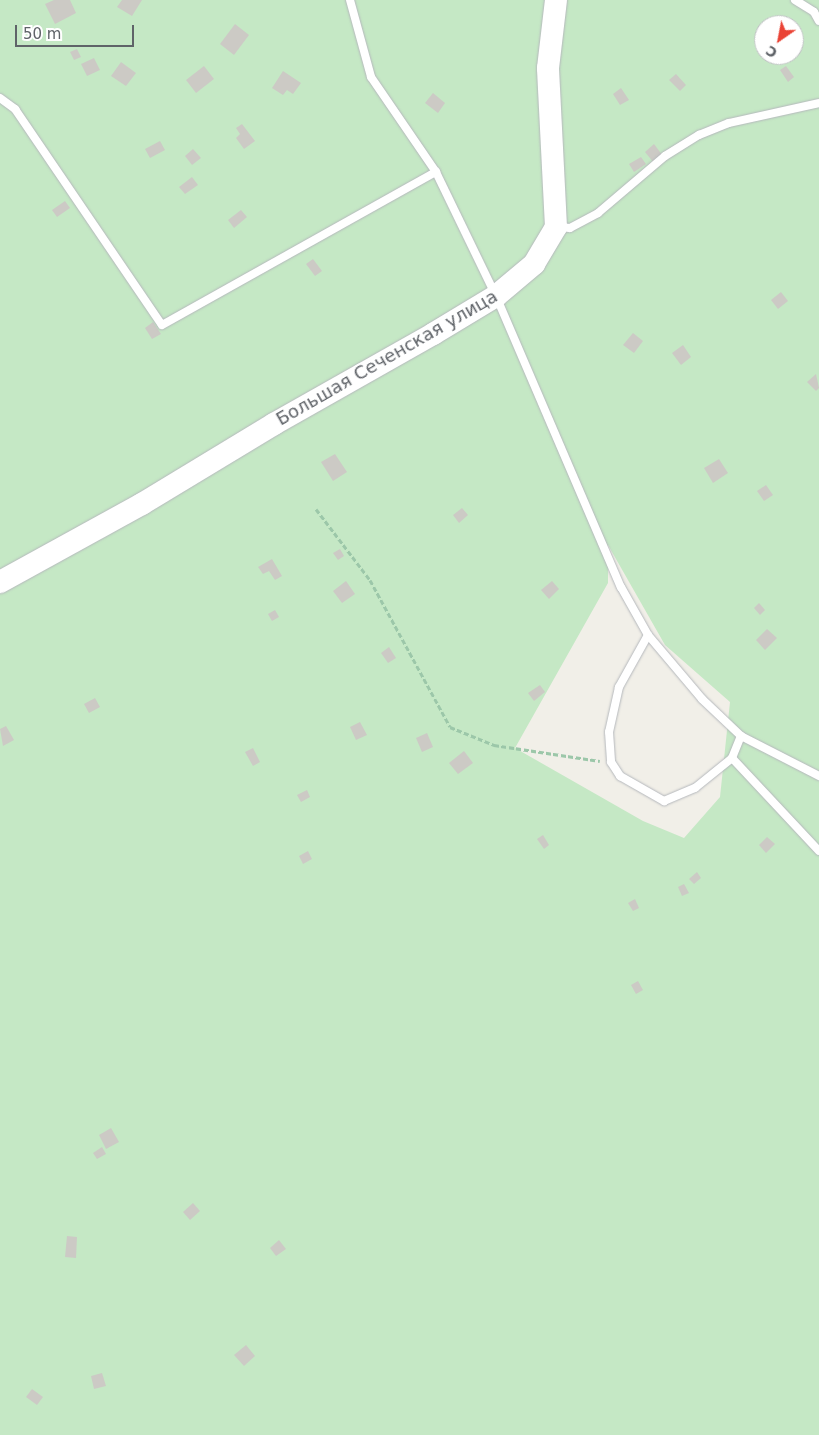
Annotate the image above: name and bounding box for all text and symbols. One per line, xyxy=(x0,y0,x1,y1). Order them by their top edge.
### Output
scale bar xyxy=(18,15,136,47)
north arrow xyxy=(754,15,804,65)
text: 50 m xyxy=(23,25,61,43)
text: С xyxy=(763,42,780,61)
street label: Большая Сеченская улица xyxy=(272,286,502,430)

